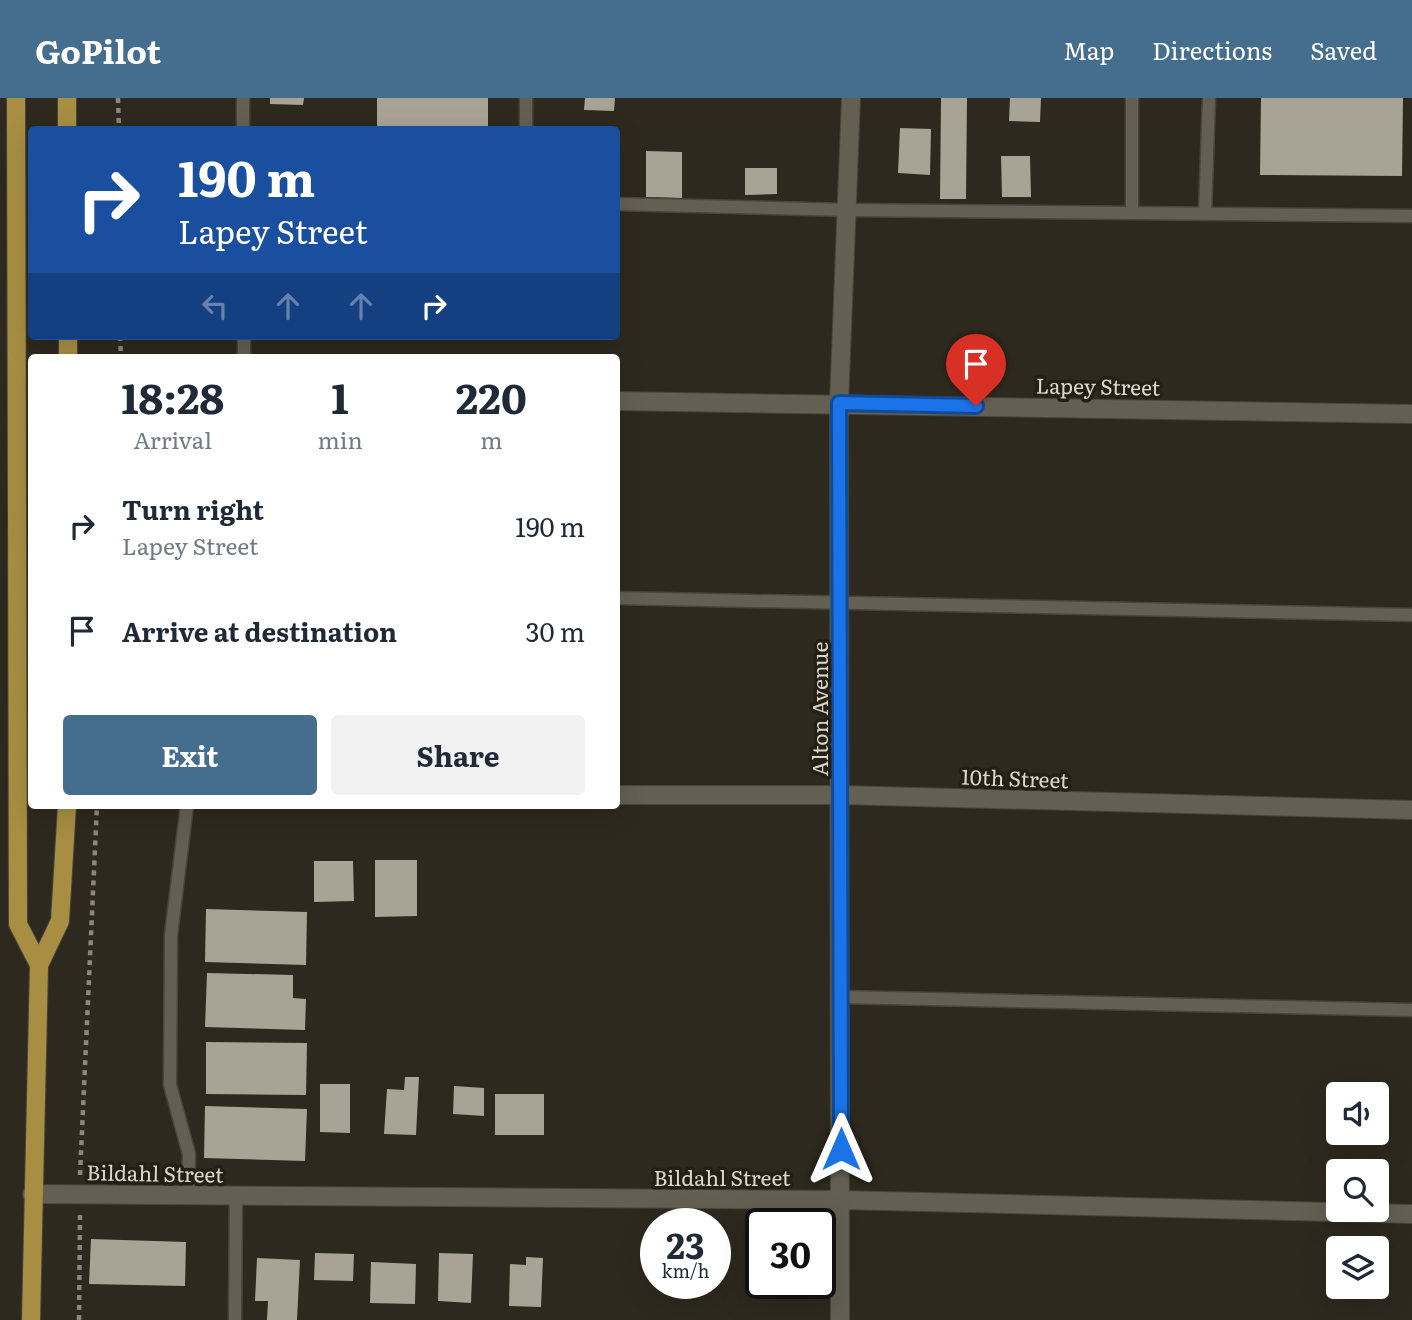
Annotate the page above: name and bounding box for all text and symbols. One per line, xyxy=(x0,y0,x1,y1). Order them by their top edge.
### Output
text: GoPilot xyxy=(35,25,161,74)
text: Map xyxy=(1063,32,1114,67)
text: Directions xyxy=(1152,32,1272,67)
text: Saved xyxy=(1310,32,1377,67)
text: 190 m xyxy=(178,139,315,212)
icon: right xyxy=(63,154,154,245)
text: Lapey Street xyxy=(178,206,368,254)
icon: left xyxy=(196,287,234,325)
icon: ahead xyxy=(269,287,307,325)
icon: ahead xyxy=(342,287,380,325)
icon: right xyxy=(415,287,453,325)
pin xyxy=(946,334,1006,406)
icon: arrive xyxy=(957,345,995,383)
text: 18:28 xyxy=(121,365,224,427)
text: 1 xyxy=(331,365,349,427)
text: 220 xyxy=(456,365,527,427)
street label: Lapey Street xyxy=(1036,368,1161,402)
text: Arrival xyxy=(133,422,212,456)
text: min xyxy=(317,422,363,456)
text: m xyxy=(480,422,502,456)
text: Turn right xyxy=(122,489,264,528)
text: 190 m xyxy=(515,506,585,545)
icon: right xyxy=(63,507,101,545)
text: Lapey Street xyxy=(122,528,258,562)
text: Arrive at destination xyxy=(122,611,397,650)
text: 30 m xyxy=(525,611,585,650)
icon: arrive xyxy=(63,612,101,650)
street label: Alton Avenue xyxy=(803,642,834,776)
button: Exit xyxy=(63,715,317,795)
button: Share xyxy=(331,715,585,795)
street label: 10th Street xyxy=(961,760,1070,794)
map controls xyxy=(1326,1082,1389,1299)
button: sound xyxy=(1326,1082,1389,1145)
position arrow xyxy=(804,1112,878,1186)
street label: Bildahl Street xyxy=(86,1155,224,1189)
button: search xyxy=(1326,1159,1389,1222)
street label: Bildahl Street xyxy=(653,1161,791,1192)
speed limit sign: 30 xyxy=(745,1208,836,1299)
text: 23 xyxy=(666,1218,705,1270)
button: layers xyxy=(1326,1236,1389,1299)
text: km/h xyxy=(662,1257,709,1284)

